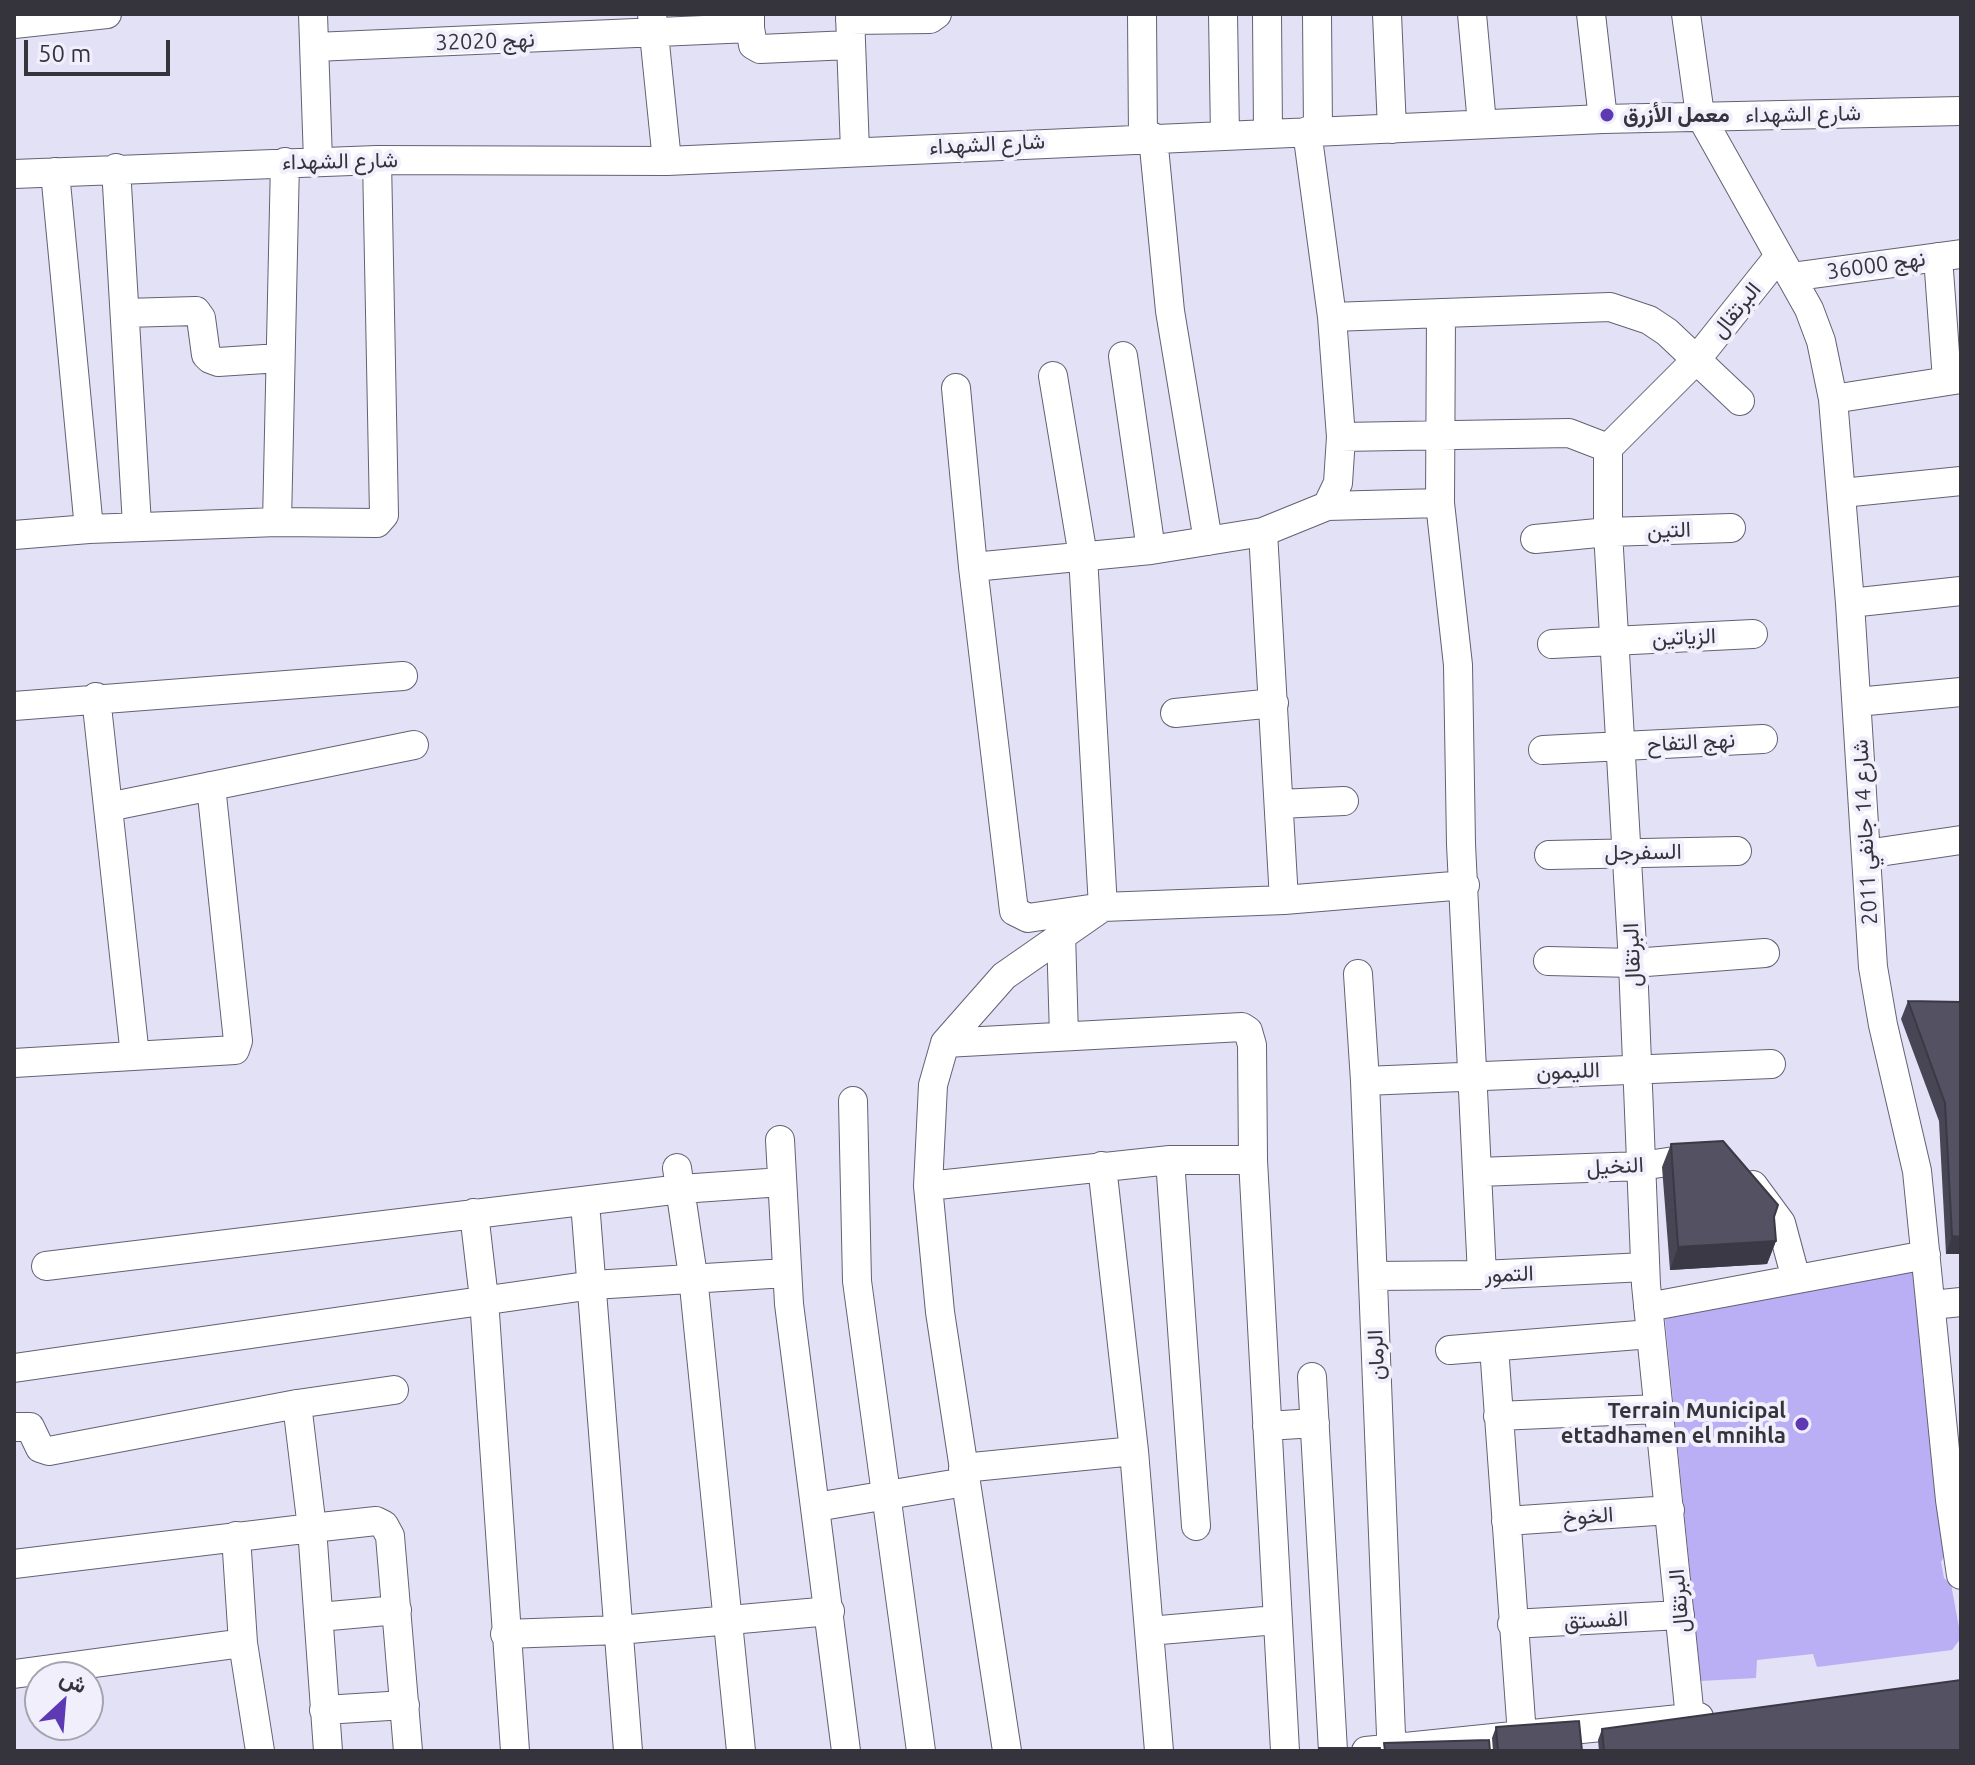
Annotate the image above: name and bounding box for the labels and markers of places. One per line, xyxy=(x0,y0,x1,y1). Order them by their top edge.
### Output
place label: معمل الأزرق xyxy=(1623,102,1730,128)
marker: معمل الأزرق xyxy=(1598,106,1616,124)
place label: Terrain Municipal ettadhamen el mnihla xyxy=(1561,1398,1786,1450)
marker: Terrain Municipal ettadhamen el mnihla xyxy=(1793,1415,1811,1433)

